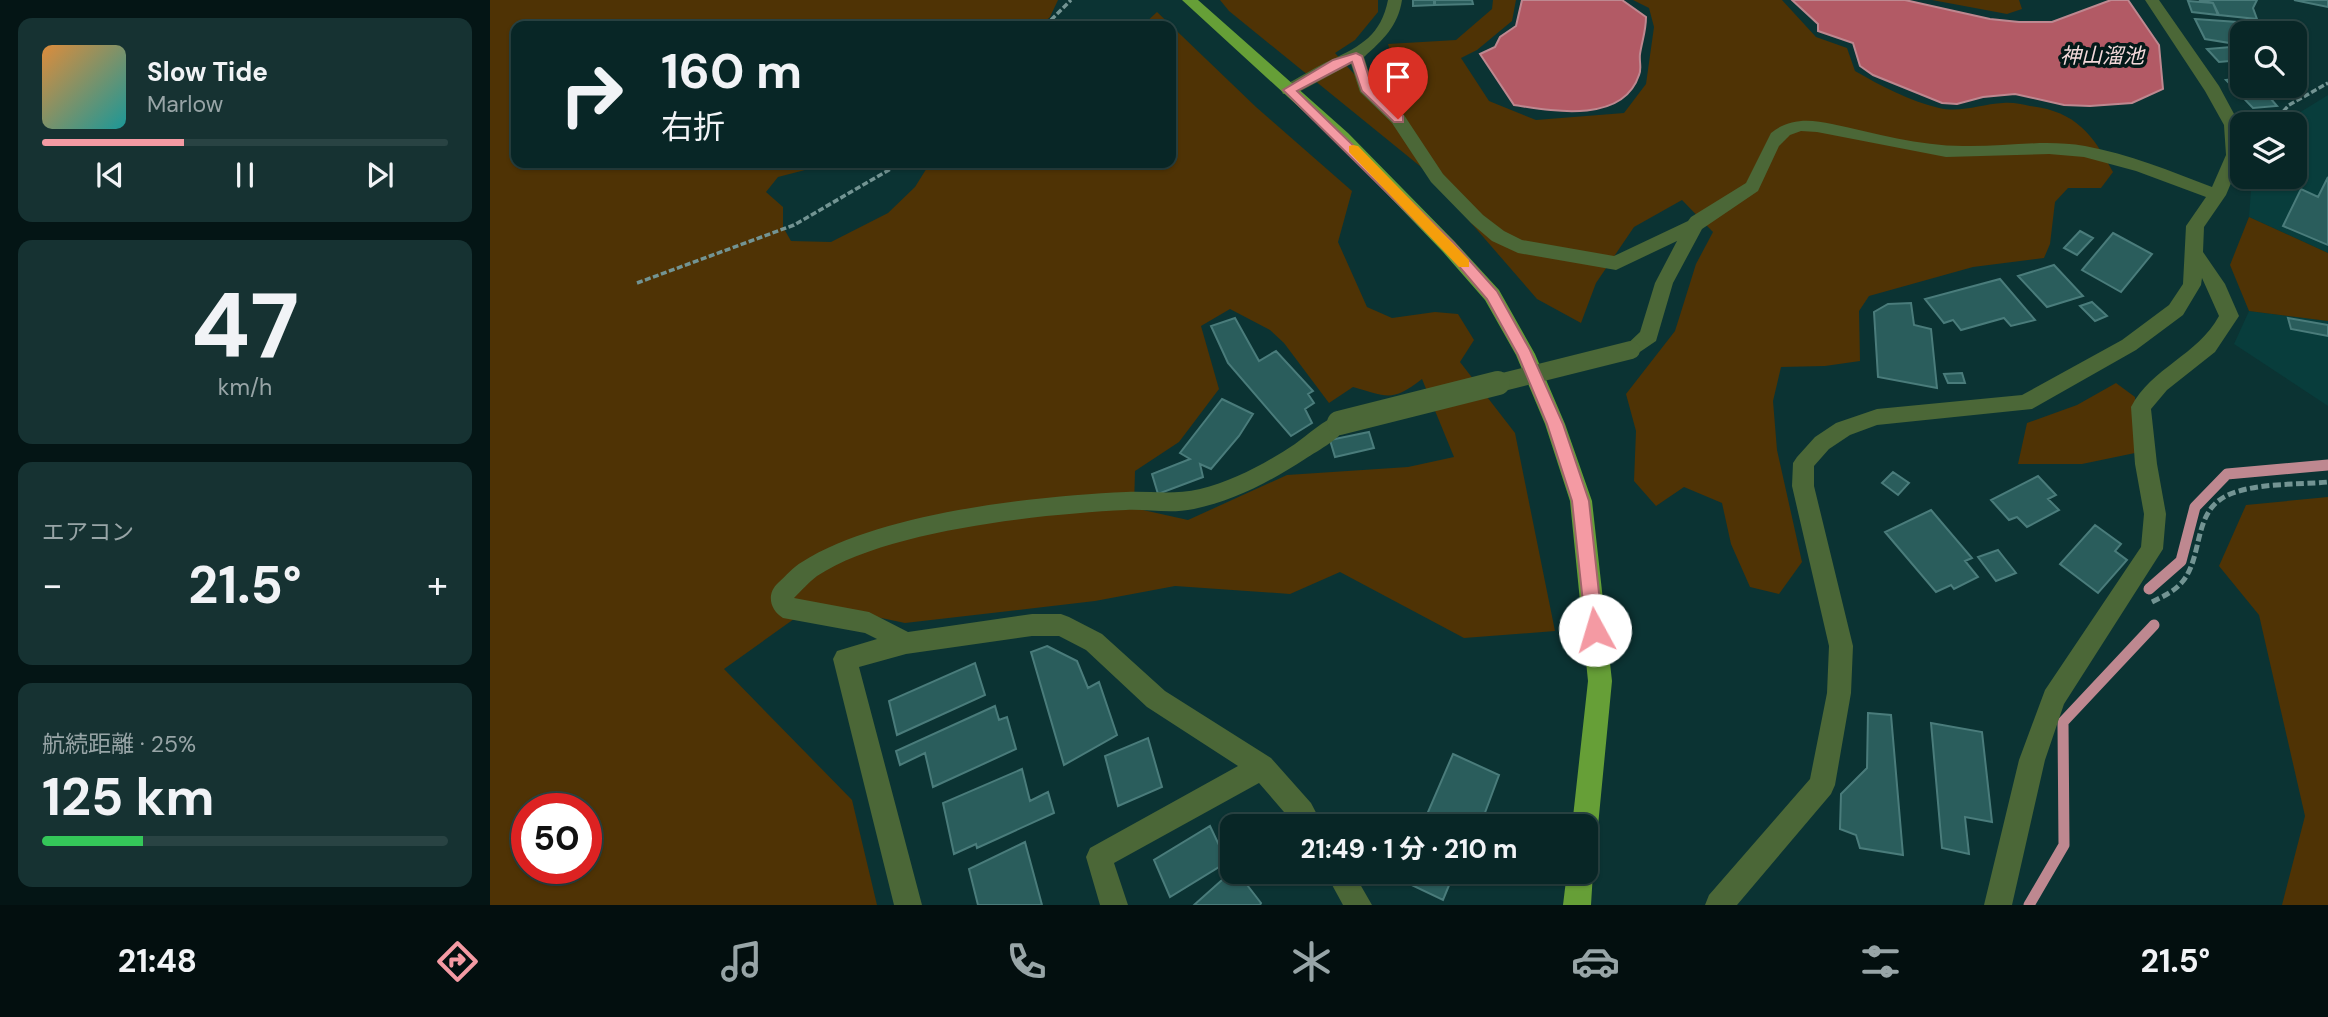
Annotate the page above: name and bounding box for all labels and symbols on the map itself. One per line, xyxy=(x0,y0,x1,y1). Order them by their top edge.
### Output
water label: 神山溜池 xyxy=(2060,42,2146,70)
pin xyxy=(1368,47,1428,119)
position arrow xyxy=(1558,593,1632,667)
speed limit sign: 50 xyxy=(511,793,602,884)

